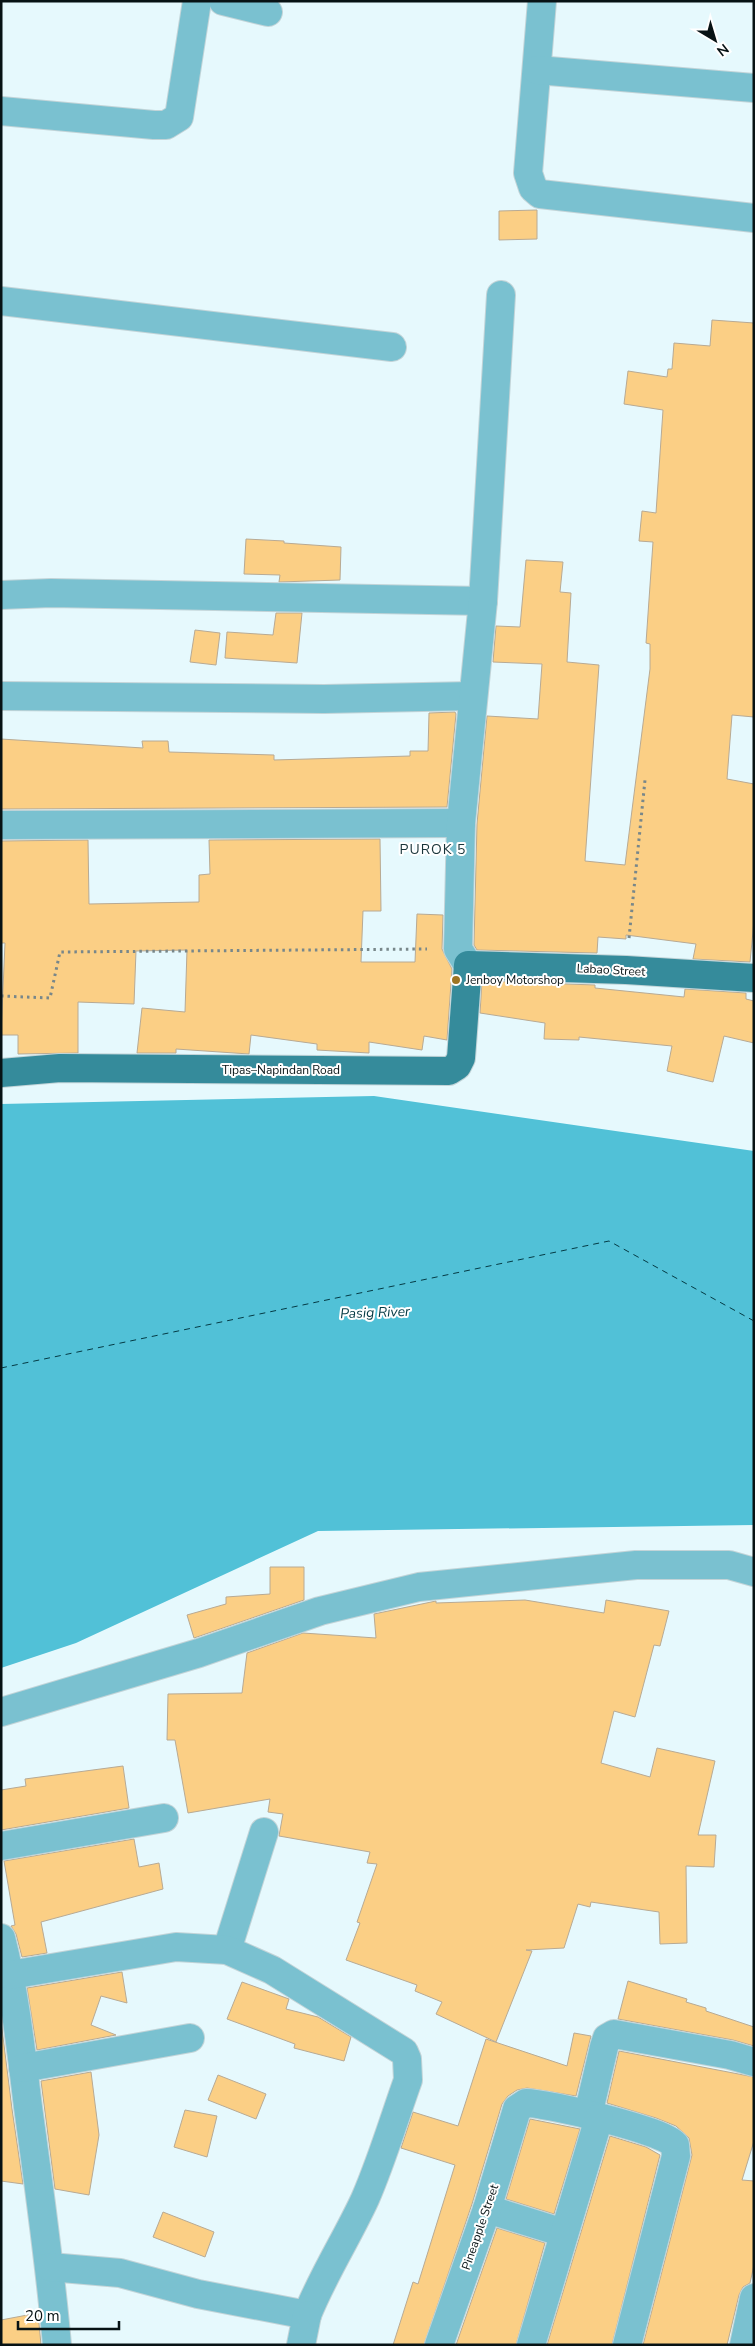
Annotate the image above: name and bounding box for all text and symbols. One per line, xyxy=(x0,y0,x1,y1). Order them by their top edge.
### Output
north arrow xyxy=(690,15,740,65)
text: N xyxy=(713,39,733,61)
district label: PUROK 5 xyxy=(400,840,466,859)
street label: Labao Street xyxy=(576,960,647,980)
place label: Jenboy Motorshop xyxy=(465,972,564,988)
marker: Jenboy Motorshop xyxy=(450,974,462,986)
street label: Tipas–Napindan Road xyxy=(222,1062,340,1078)
water label: Pasig River xyxy=(340,1302,411,1323)
street label: Pineapple Street xyxy=(458,2181,502,2272)
scale bar xyxy=(18,2298,119,2330)
text: 20 m xyxy=(25,2306,60,2326)

